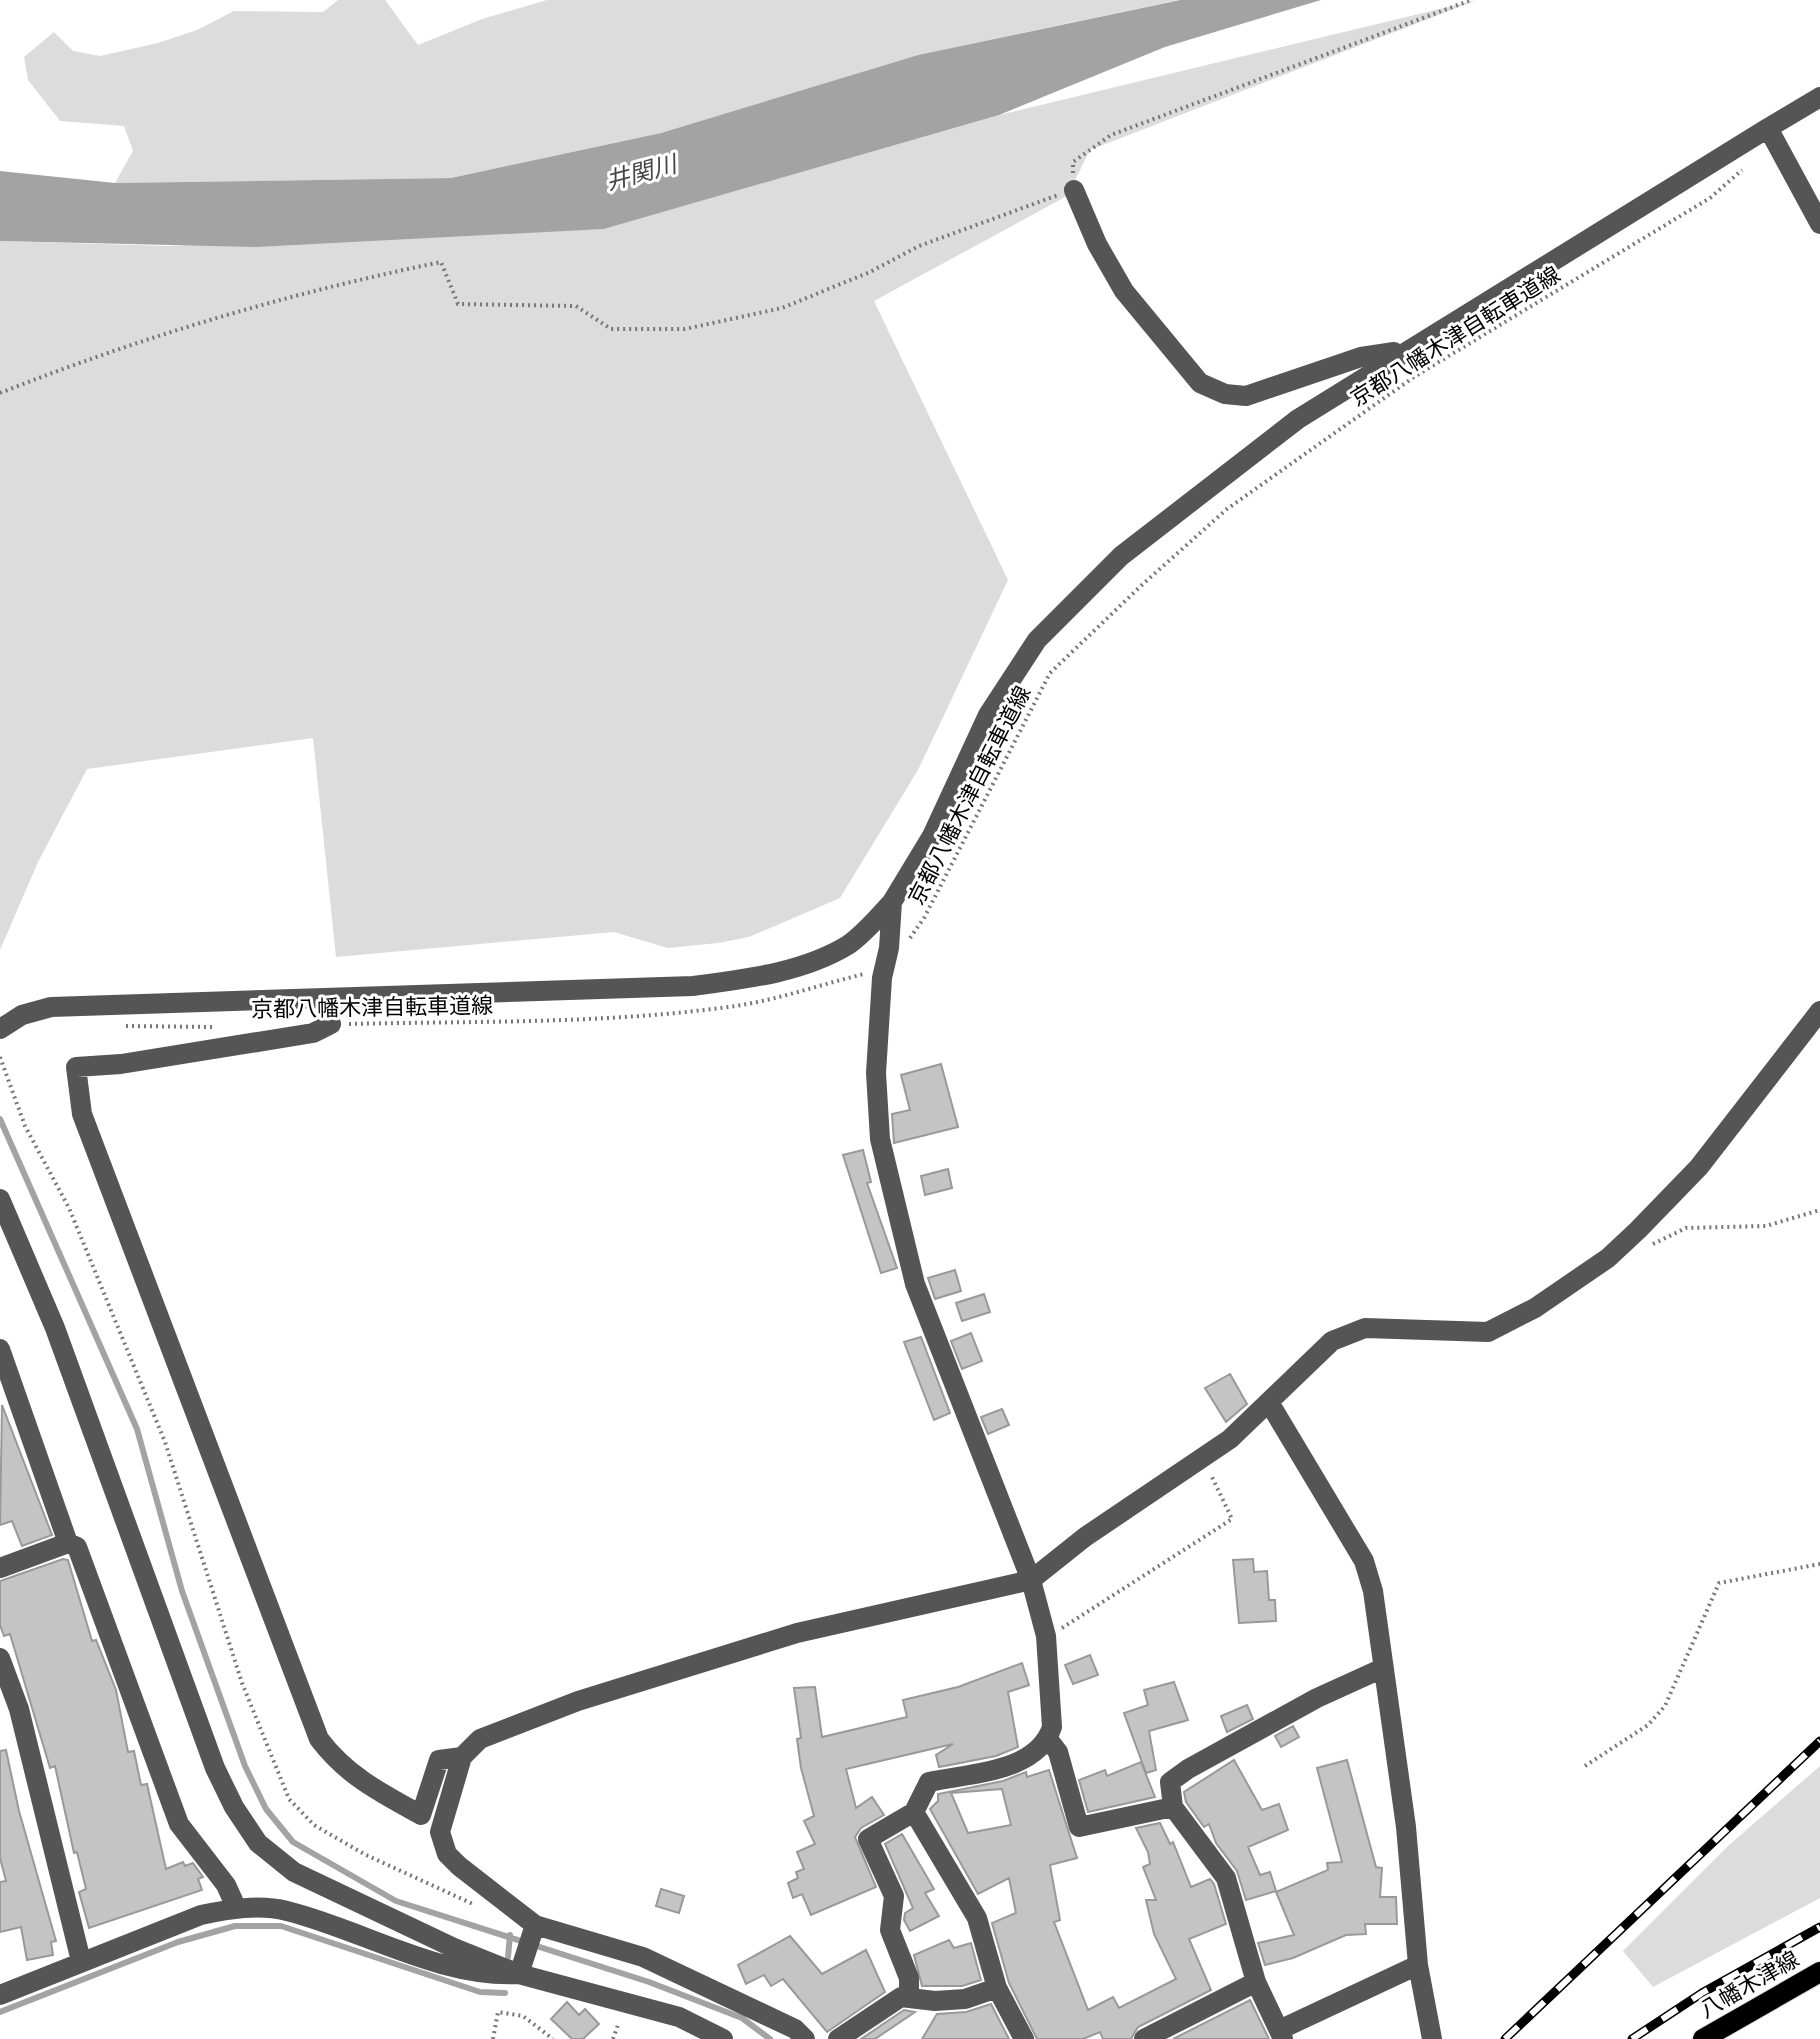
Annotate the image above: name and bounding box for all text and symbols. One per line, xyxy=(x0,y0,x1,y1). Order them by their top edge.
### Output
water label: 井関川 xyxy=(602,146,683,197)
street label: 京都八幡木津自転車道線 xyxy=(1344,258,1565,412)
street label: 京都八幡木津自転車道線 xyxy=(900,680,1036,909)
street label: 京都八幡木津自転車道線 xyxy=(251,989,493,1023)
street label: 八幡木津線 xyxy=(1693,1943,1804,2024)

